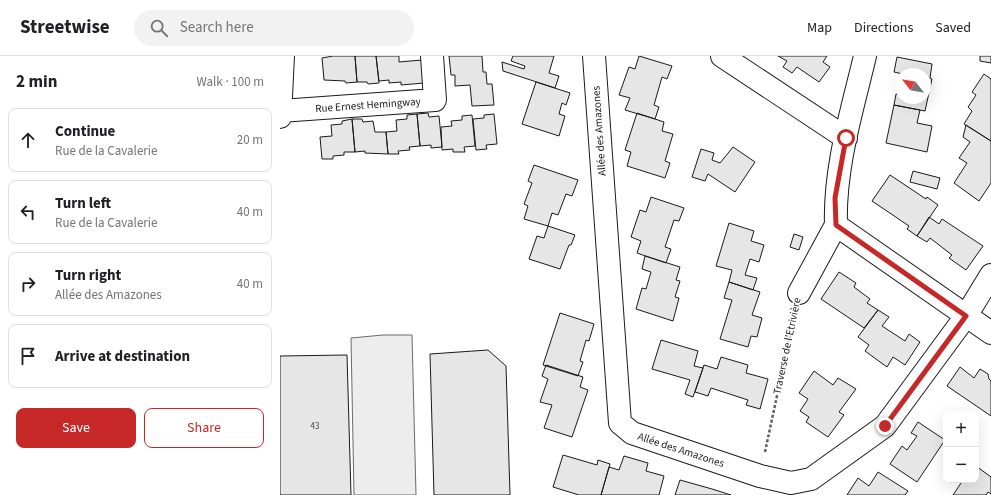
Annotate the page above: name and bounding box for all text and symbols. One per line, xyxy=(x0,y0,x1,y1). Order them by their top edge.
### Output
search box xyxy=(134,10,414,46)
text: Streetwise xyxy=(20,14,110,41)
icon: search xyxy=(148,17,170,39)
text: Search here xyxy=(180,17,254,38)
text: Map xyxy=(807,18,832,38)
text: Directions xyxy=(854,18,913,38)
text: Saved xyxy=(935,18,971,38)
north arrow xyxy=(895,68,931,104)
text: 2 min xyxy=(16,70,57,94)
text: Walk · 100 m xyxy=(196,73,264,91)
street label: Allée des Amazones xyxy=(588,85,610,177)
street label: Rue Ernest Hemingway xyxy=(315,94,421,116)
text: Continue xyxy=(55,121,115,142)
icon: ahead xyxy=(17,129,39,151)
route start xyxy=(837,129,855,147)
text: 20 m xyxy=(237,131,263,149)
text: Rue de la Cavalerie xyxy=(55,142,158,160)
text: Turn left xyxy=(55,193,111,214)
icon: left xyxy=(17,201,39,223)
text: 40 m xyxy=(237,203,263,221)
text: Rue de la Cavalerie xyxy=(55,214,158,232)
text: Turn right xyxy=(55,265,121,286)
icon: right xyxy=(17,273,39,295)
text: 40 m xyxy=(237,275,263,293)
text: Allée des Amazones xyxy=(55,286,162,304)
street label: Traverse de l'Etrivière xyxy=(769,296,805,396)
icon: arrive xyxy=(17,345,39,367)
text: Arrive at destination xyxy=(55,346,190,367)
button: Save xyxy=(16,408,136,448)
button: Share xyxy=(144,408,264,448)
map controls xyxy=(943,411,979,483)
button: + xyxy=(943,411,979,447)
route end xyxy=(876,417,894,435)
house number: 43 xyxy=(311,420,320,433)
street label: Allée des Amazones xyxy=(636,429,727,471)
button: − xyxy=(943,447,979,483)

